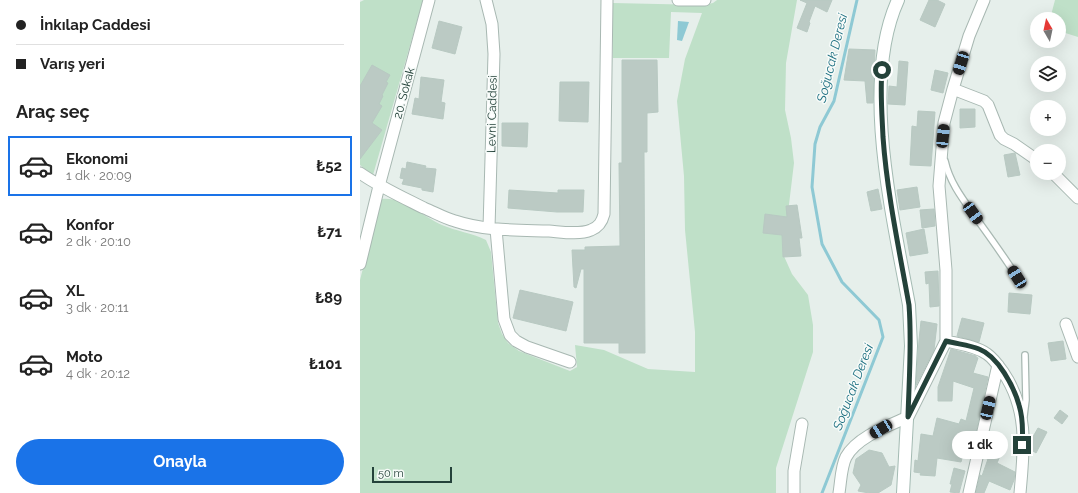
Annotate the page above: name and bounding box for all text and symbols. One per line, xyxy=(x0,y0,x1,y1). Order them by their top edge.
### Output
water label: Soğucak Deresi xyxy=(813,12,850,105)
north arrow xyxy=(1030,12,1066,48)
map controls xyxy=(1030,12,1066,180)
text: İnkılap Caddesi xyxy=(40,16,151,34)
car xyxy=(952,50,970,76)
text: Varış yeri xyxy=(40,55,105,73)
button: layers xyxy=(1030,56,1066,92)
route start xyxy=(873,61,891,79)
street label: 20. Sokak xyxy=(390,65,418,120)
street label: Levni Caddesi xyxy=(484,75,500,153)
button: + xyxy=(1030,100,1066,136)
text: Araç seç xyxy=(16,101,90,122)
car xyxy=(936,123,950,149)
button: − xyxy=(1030,144,1066,180)
icon: car xyxy=(18,148,54,184)
text: Ekonomi xyxy=(66,150,128,168)
text: ₺52 xyxy=(316,157,342,175)
text: 1 dk · 20:09 xyxy=(66,168,132,183)
car xyxy=(961,200,985,226)
icon: car xyxy=(18,214,54,250)
text: Konfor xyxy=(66,216,114,234)
text: ₺71 xyxy=(317,223,342,241)
text: 2 dk · 20:10 xyxy=(66,234,131,249)
car xyxy=(1006,264,1028,290)
icon: car xyxy=(18,280,54,316)
text: XL xyxy=(66,282,84,300)
text: ₺89 xyxy=(315,289,342,307)
text: 3 dk · 20:11 xyxy=(66,300,129,315)
water label: Soğucak Deresi xyxy=(829,342,876,433)
icon: car xyxy=(18,346,54,382)
text: Moto xyxy=(66,348,103,366)
text: ₺101 xyxy=(309,355,342,373)
text: 4 dk · 20:12 xyxy=(66,366,130,381)
car xyxy=(979,395,997,421)
car xyxy=(868,418,894,440)
callout: 1 dk xyxy=(952,431,1008,459)
route end xyxy=(1013,436,1031,454)
text: 1 dk xyxy=(967,437,993,452)
button: Onayla xyxy=(16,439,344,485)
scale bar xyxy=(372,465,452,484)
text: 50 m xyxy=(378,467,404,480)

